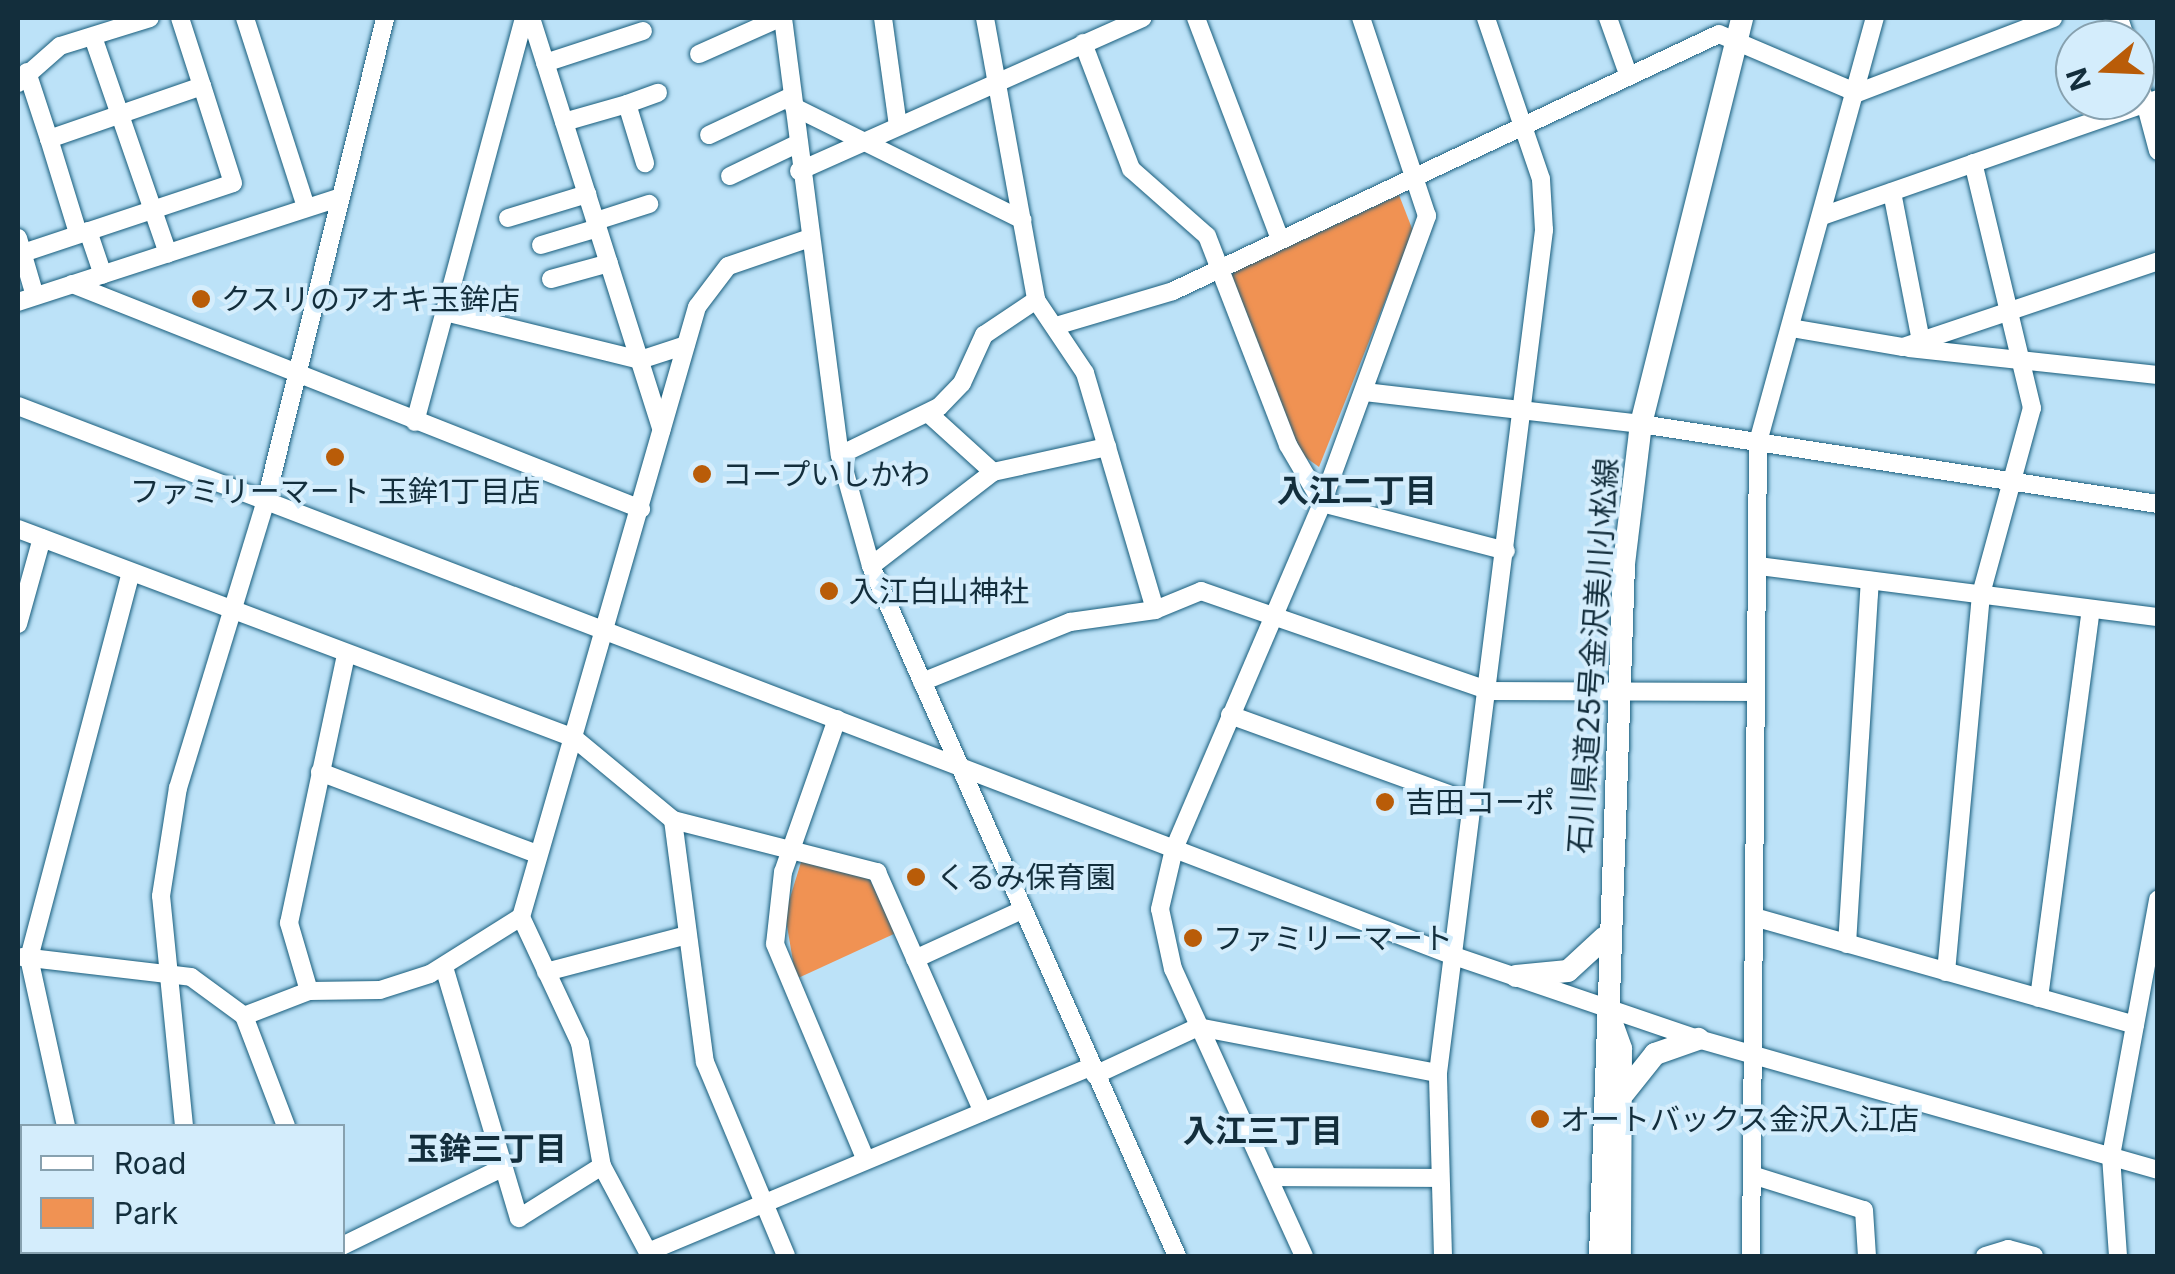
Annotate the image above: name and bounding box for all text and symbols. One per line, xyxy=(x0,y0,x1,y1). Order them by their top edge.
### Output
north arrow xyxy=(2055,20,2155,120)
text: N xyxy=(2059,63,2098,95)
place label: クスリのアオキ玉鉾店 xyxy=(221,281,521,317)
marker: クスリのアオキ玉鉾店 xyxy=(190,288,212,310)
marker: ファミリーマート 玉鉾1丁目店 xyxy=(324,446,346,468)
place label: コープいしかわ xyxy=(722,456,932,492)
street label: 石川県道25号金沢美川小松線 xyxy=(1561,457,1625,855)
marker: コープいしかわ xyxy=(691,463,713,485)
district label: 入江二丁目 xyxy=(1277,472,1437,510)
place label: ファミリーマート 玉鉾1丁目店 xyxy=(130,473,540,509)
place label: 入江白山神社 xyxy=(849,573,1029,609)
marker: 入江白山神社 xyxy=(818,580,840,602)
place label: 吉田コーポ xyxy=(1405,784,1555,820)
marker: 吉田コーポ xyxy=(1374,791,1396,813)
place label: くるみ保育園 xyxy=(936,859,1116,895)
marker: くるみ保育園 xyxy=(905,866,927,888)
place label: ファミリーマート xyxy=(1213,920,1453,956)
marker: ファミリーマート xyxy=(1182,927,1204,949)
place label: オートバックス金沢入江店 xyxy=(1560,1101,1920,1137)
marker: オートバックス金沢入江店 xyxy=(1529,1108,1551,1130)
district label: 入江三丁目 xyxy=(1183,1112,1343,1150)
legend xyxy=(20,1124,345,1254)
district label: 玉鉾三丁目 xyxy=(407,1130,567,1168)
text: Road xyxy=(114,1145,186,1181)
text: Park xyxy=(114,1195,178,1231)

